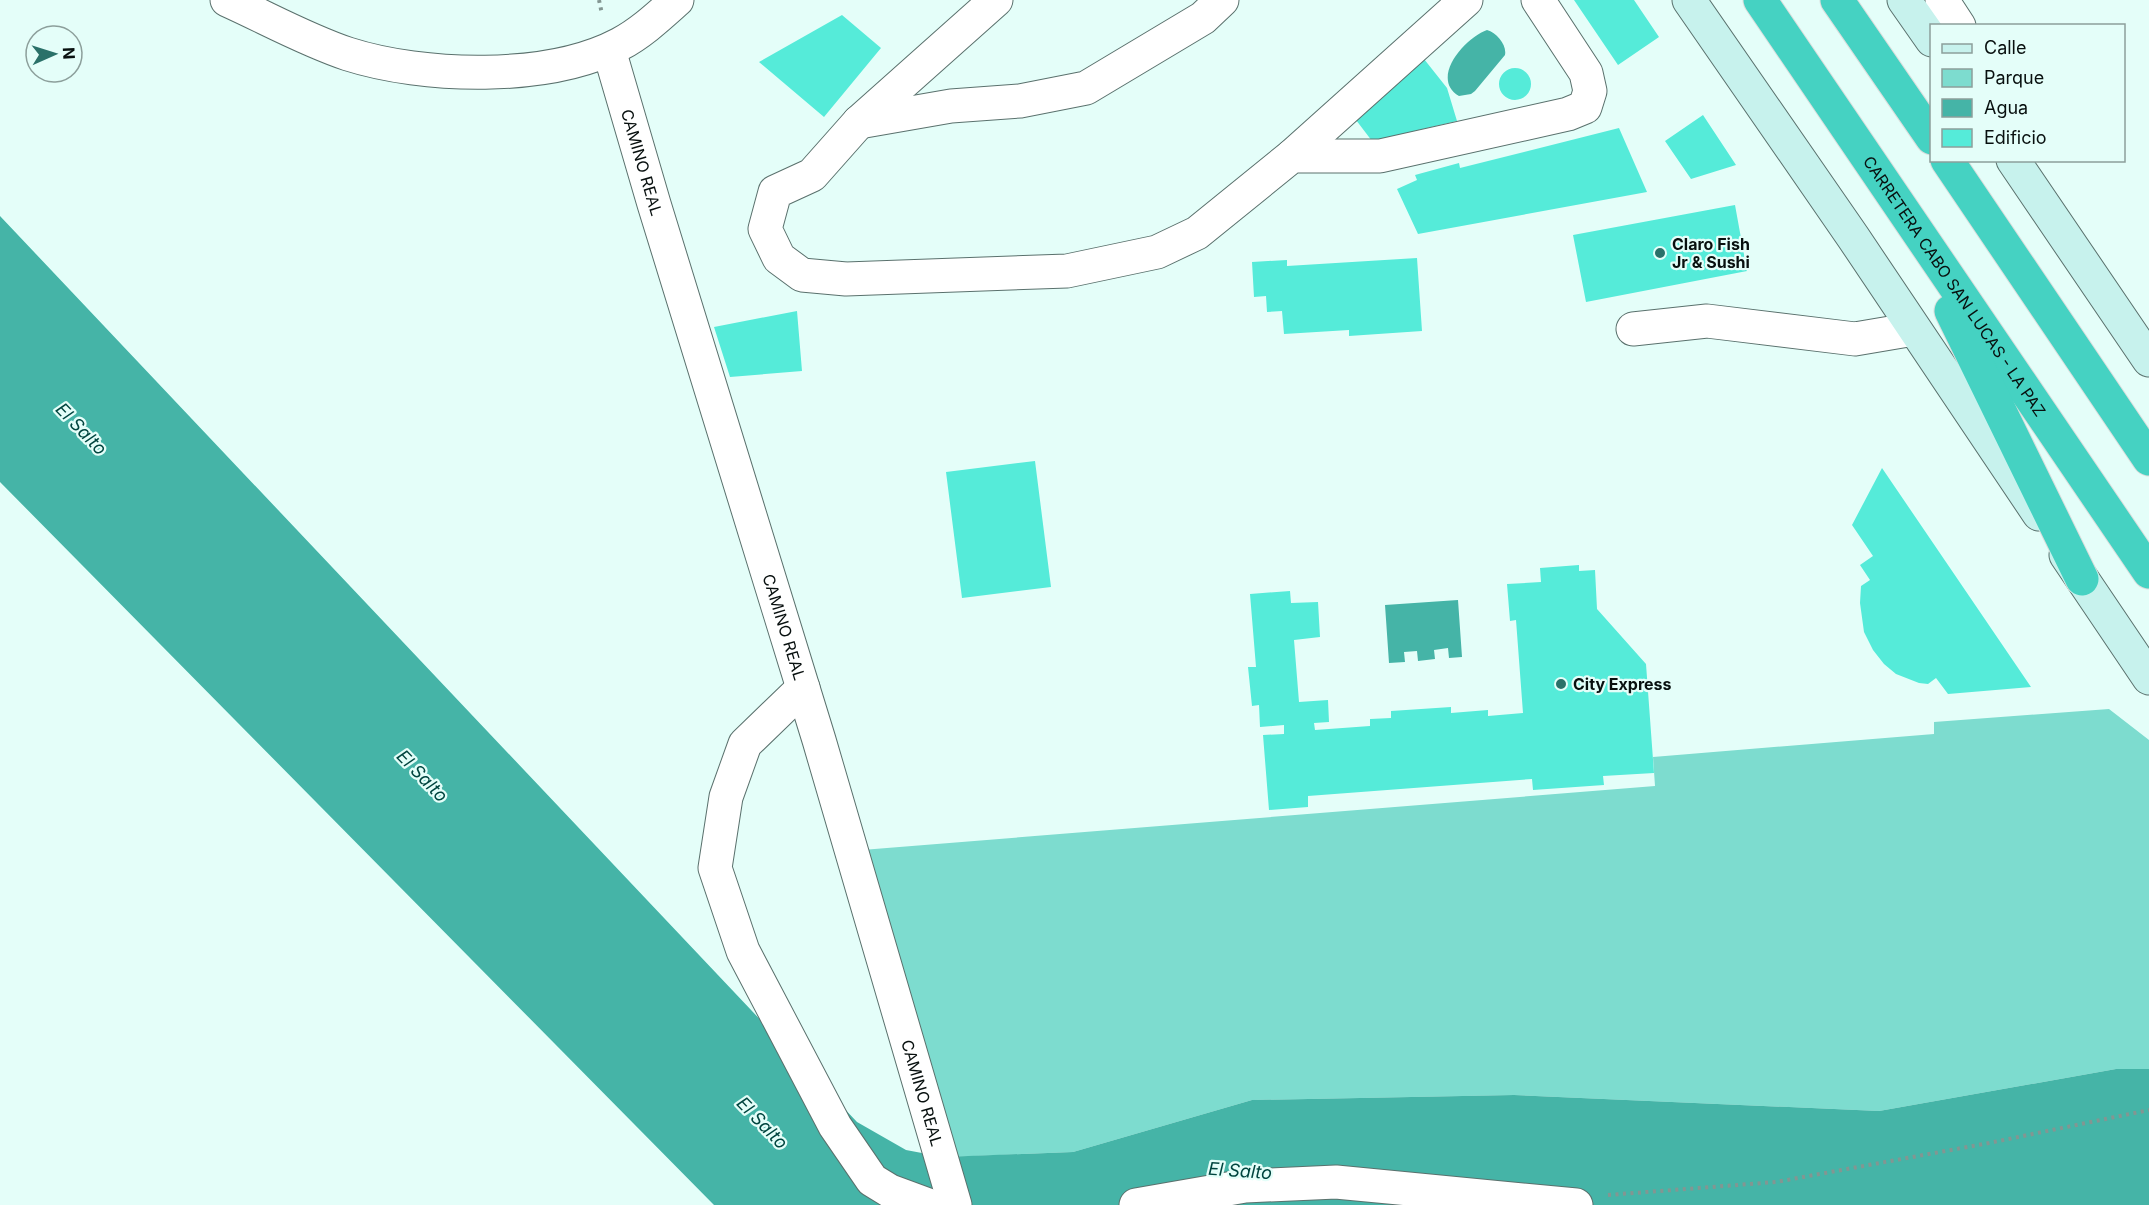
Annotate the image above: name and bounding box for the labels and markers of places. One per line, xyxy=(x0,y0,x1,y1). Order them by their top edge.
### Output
place label: Claro Fish Jr & Sushi xyxy=(1672,234,1750,272)
marker: Claro Fish Jr & Sushi xyxy=(1653,246,1667,260)
place label: City Express xyxy=(1573,674,1672,694)
marker: City Express xyxy=(1554,677,1568,691)

